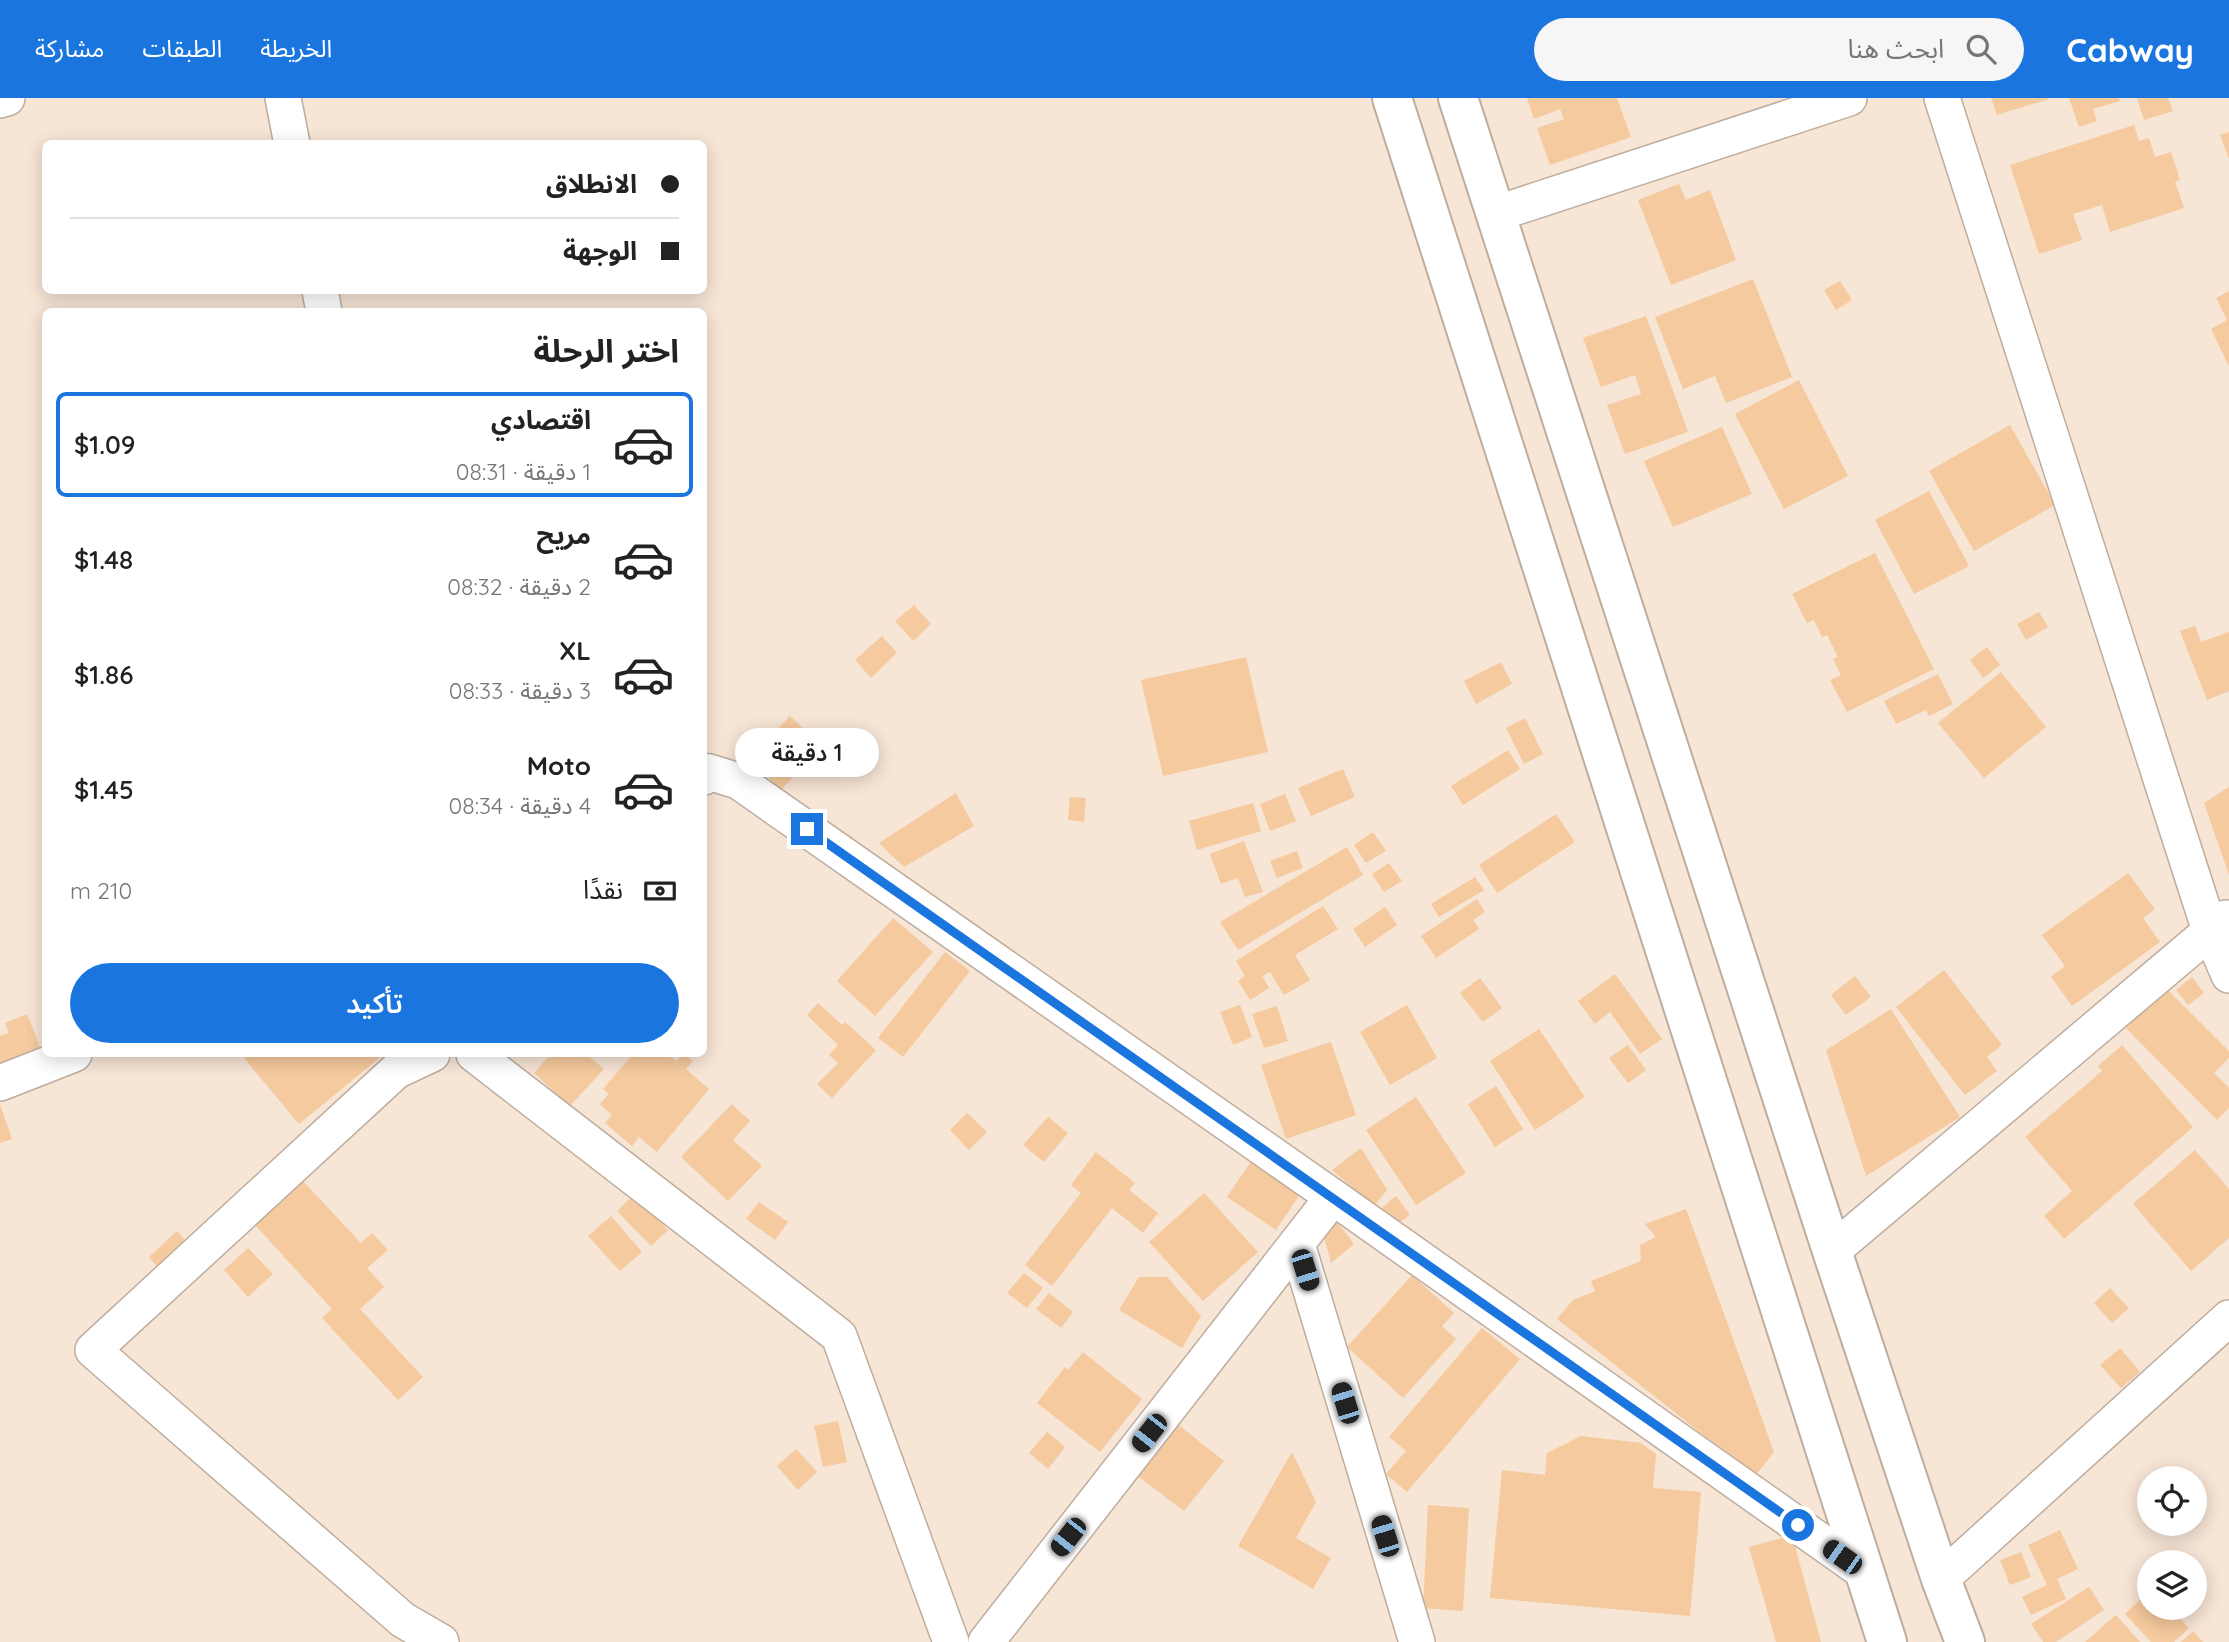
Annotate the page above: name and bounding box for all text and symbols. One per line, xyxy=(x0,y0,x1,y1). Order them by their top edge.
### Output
search box xyxy=(1534,18,2024,81)
text: Cabway xyxy=(2066,29,2194,70)
icon: search xyxy=(1962,30,2000,68)
text: ابحث هنا xyxy=(1848,32,1944,65)
text: مشاركة xyxy=(35,33,104,63)
text: الطبقات xyxy=(142,33,222,63)
text: الخريطة xyxy=(260,33,332,63)
text: الانطلاق xyxy=(546,167,637,200)
text: الوجهة xyxy=(563,234,637,267)
text: اختر الرحلة xyxy=(533,330,679,370)
text: اقتصادي xyxy=(491,403,591,436)
icon: car xyxy=(612,413,675,476)
text: $1.09 xyxy=(74,428,136,461)
text: 1 دقيقة · 08:31 xyxy=(456,457,591,486)
text: مريح xyxy=(536,518,591,551)
icon: car xyxy=(612,528,675,591)
text: $1.48 xyxy=(74,543,133,576)
text: 2 دقيقة · 08:32 xyxy=(447,572,591,601)
text: XL xyxy=(559,634,591,667)
icon: car xyxy=(612,643,675,706)
text: $1.86 xyxy=(74,658,133,691)
text: 3 دقيقة · 08:33 xyxy=(449,676,591,705)
callout: 1 دقيقة xyxy=(735,728,879,776)
text: 1 دقيقة xyxy=(771,738,843,767)
text: Moto xyxy=(527,749,591,782)
icon: car xyxy=(612,758,675,821)
text: $1.45 xyxy=(74,773,134,806)
text: 4 دقيقة · 08:34 xyxy=(449,791,591,820)
route end xyxy=(791,813,823,845)
icon: cash xyxy=(641,872,679,910)
text: نقدًا xyxy=(583,873,623,906)
text: 210 m xyxy=(70,876,132,905)
button: تأكيد xyxy=(70,963,679,1043)
car xyxy=(1289,1247,1322,1293)
car xyxy=(1329,1380,1362,1426)
car xyxy=(1128,1410,1171,1456)
map controls xyxy=(2137,1466,2207,1620)
button: locate xyxy=(2137,1466,2207,1536)
route start xyxy=(1782,1509,1814,1541)
car xyxy=(1369,1513,1402,1559)
car xyxy=(1047,1514,1090,1560)
car xyxy=(1819,1536,1866,1578)
button: layers xyxy=(2137,1550,2207,1620)

